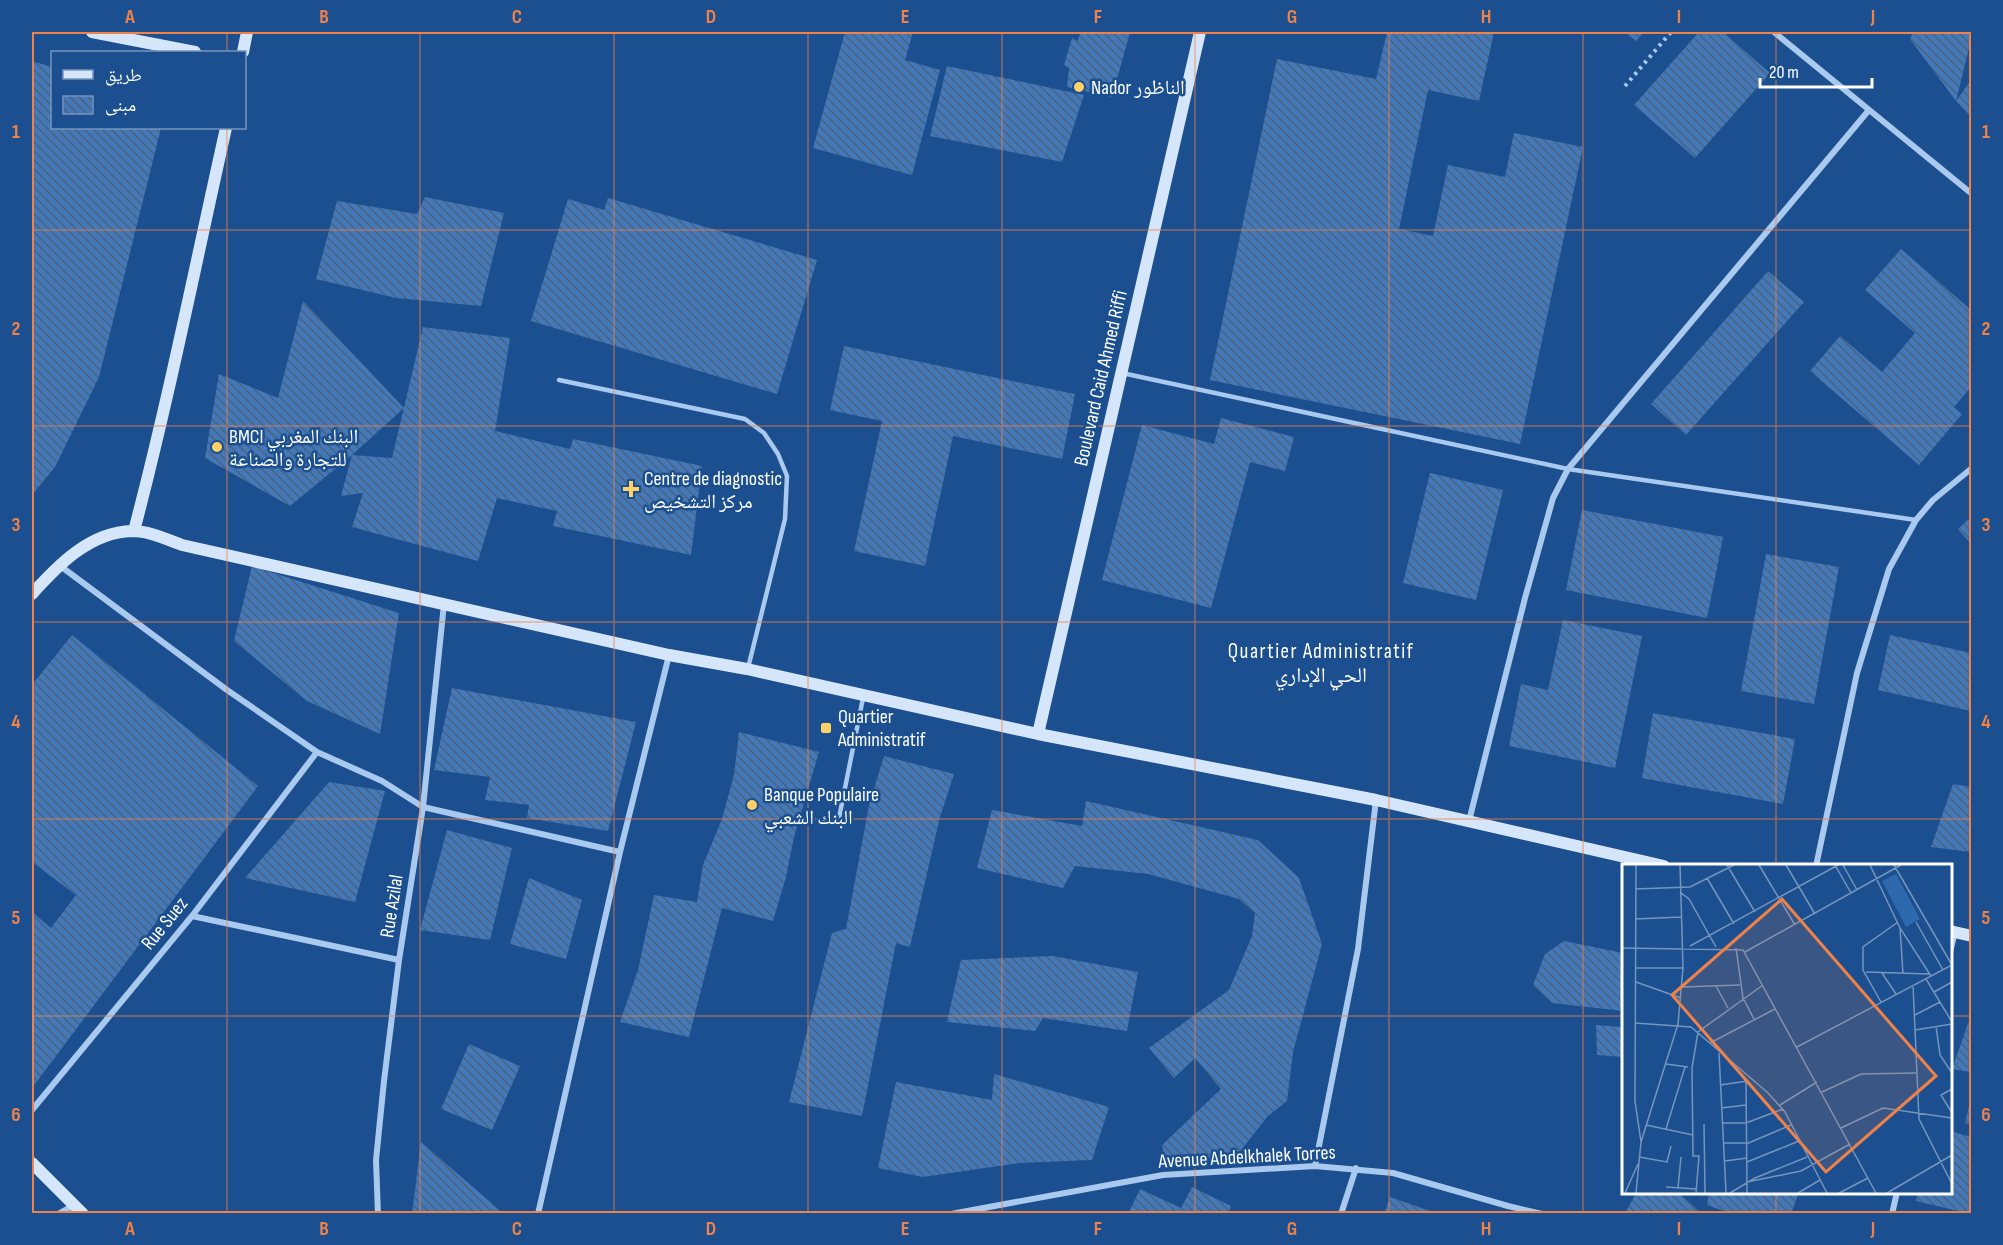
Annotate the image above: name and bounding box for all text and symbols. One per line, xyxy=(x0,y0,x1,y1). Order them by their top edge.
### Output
text: A xyxy=(124,5,135,29)
text: B xyxy=(319,5,329,29)
text: C xyxy=(512,5,522,29)
text: D xyxy=(706,5,716,29)
text: E xyxy=(901,5,909,29)
text: F xyxy=(1094,5,1102,29)
text: G xyxy=(1287,5,1297,29)
text: H xyxy=(1481,5,1491,29)
text: I xyxy=(1677,5,1681,29)
text: J xyxy=(1870,5,1875,29)
legend xyxy=(51,51,246,129)
scale bar xyxy=(1760,51,1872,89)
text: 20 m xyxy=(1769,62,1799,83)
text: طريق xyxy=(105,65,142,86)
place label: Nador الناظور xyxy=(1091,76,1185,100)
marker: Nador الناظور xyxy=(1072,80,1086,94)
text: مبنى xyxy=(105,95,136,116)
text: 1 xyxy=(12,120,20,144)
text: 1 xyxy=(1982,120,1990,144)
street label: Boulevard Caid Ahmed Riffi xyxy=(1069,288,1133,468)
text: 2 xyxy=(12,317,20,341)
text: 2 xyxy=(1982,317,1990,341)
place label: BMCI البنك المغربي للتجارة والصناعة xyxy=(229,425,358,472)
marker: BMCI البنك المغربي للتجارة والصناعة xyxy=(210,440,224,454)
place label: Centre de diagnostic مركز التشخيص xyxy=(644,467,782,514)
marker: Centre de diagnostic مركز التشخيص xyxy=(622,480,640,498)
text: 3 xyxy=(12,513,21,537)
text: 3 xyxy=(1982,513,1991,537)
district label: Quartier Administratif الحي الإداري xyxy=(1228,639,1414,691)
place label: Quartier Administratif xyxy=(837,705,926,752)
text: 4 xyxy=(11,710,21,734)
text: 4 xyxy=(1981,710,1991,734)
marker: Quartier Administratif xyxy=(819,721,833,735)
place label: Banque Populaire البنك الشعبي xyxy=(764,783,879,833)
marker: Banque Populaire البنك الشعبي xyxy=(745,798,759,812)
inset map xyxy=(1622,864,1952,1194)
street label: Rue Azilal xyxy=(375,873,409,939)
street label: Rue Suez xyxy=(136,892,193,955)
text: 5 xyxy=(12,906,21,930)
text: 5 xyxy=(1982,906,1991,930)
text: 6 xyxy=(11,1103,21,1127)
text: 6 xyxy=(1981,1103,1991,1127)
street label: Avenue Abdelkhalek Torres xyxy=(1157,1140,1336,1174)
text: A xyxy=(124,1217,135,1241)
text: B xyxy=(319,1217,329,1241)
text: C xyxy=(512,1217,522,1241)
text: D xyxy=(706,1217,716,1241)
text: E xyxy=(901,1217,909,1241)
text: F xyxy=(1094,1217,1102,1241)
text: G xyxy=(1287,1217,1297,1241)
text: H xyxy=(1481,1217,1491,1241)
text: I xyxy=(1677,1217,1681,1241)
text: J xyxy=(1870,1217,1875,1241)

